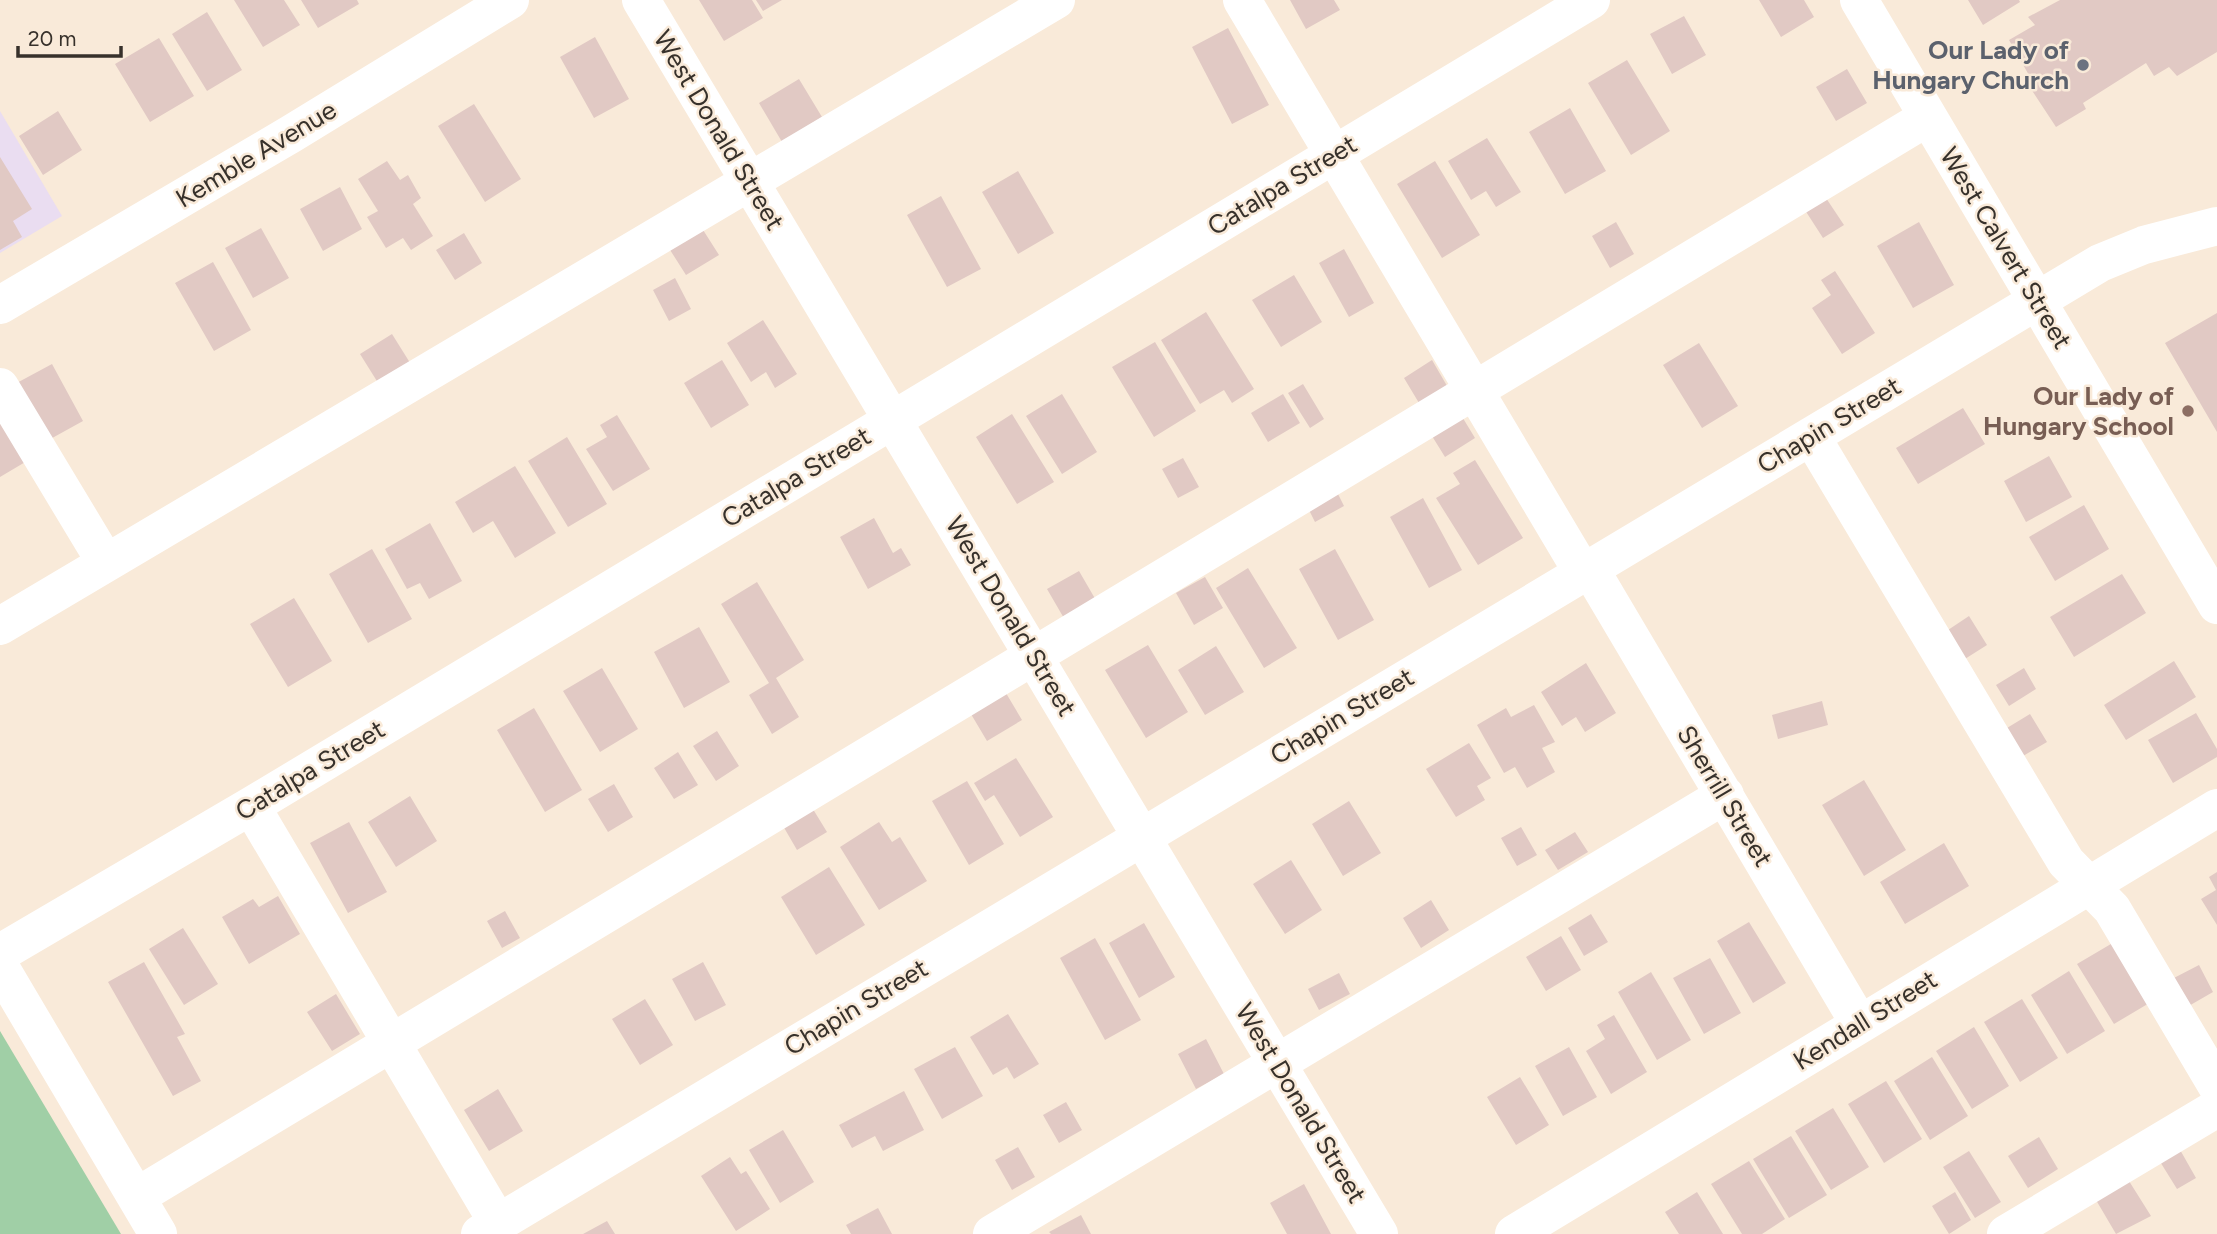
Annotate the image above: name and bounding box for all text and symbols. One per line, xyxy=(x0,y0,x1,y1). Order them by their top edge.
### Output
scale bar xyxy=(18,14,121,58)
street label: West Donald Street xyxy=(647,24,791,236)
text: 20 m xyxy=(28,26,76,51)
place label: Our Lady of Hungary Church xyxy=(1872,34,2070,96)
marker: Our Lady of Hungary Church xyxy=(2075,57,2091,73)
street label: Kemble Avenue xyxy=(170,94,342,214)
street label: Catalpa Street xyxy=(1201,128,1363,242)
street label: West Calvert Street xyxy=(1933,141,2079,355)
street label: Chapin Street xyxy=(1751,370,1907,480)
place label: Our Lady of Hungary School xyxy=(1983,380,2175,442)
marker: Our Lady of Hungary School xyxy=(2180,403,2196,419)
street label: Catalpa Street xyxy=(715,420,877,534)
street label: West Donald Street xyxy=(939,510,1083,722)
street label: Chapin Street xyxy=(1264,661,1420,771)
street label: Catalpa Street xyxy=(229,713,391,827)
street label: Sherrill Street xyxy=(1670,720,1780,872)
street label: Chapin Street xyxy=(778,952,934,1062)
street label: Kendall Street xyxy=(1787,963,1943,1077)
street label: West Donald Street xyxy=(1229,997,1373,1209)

